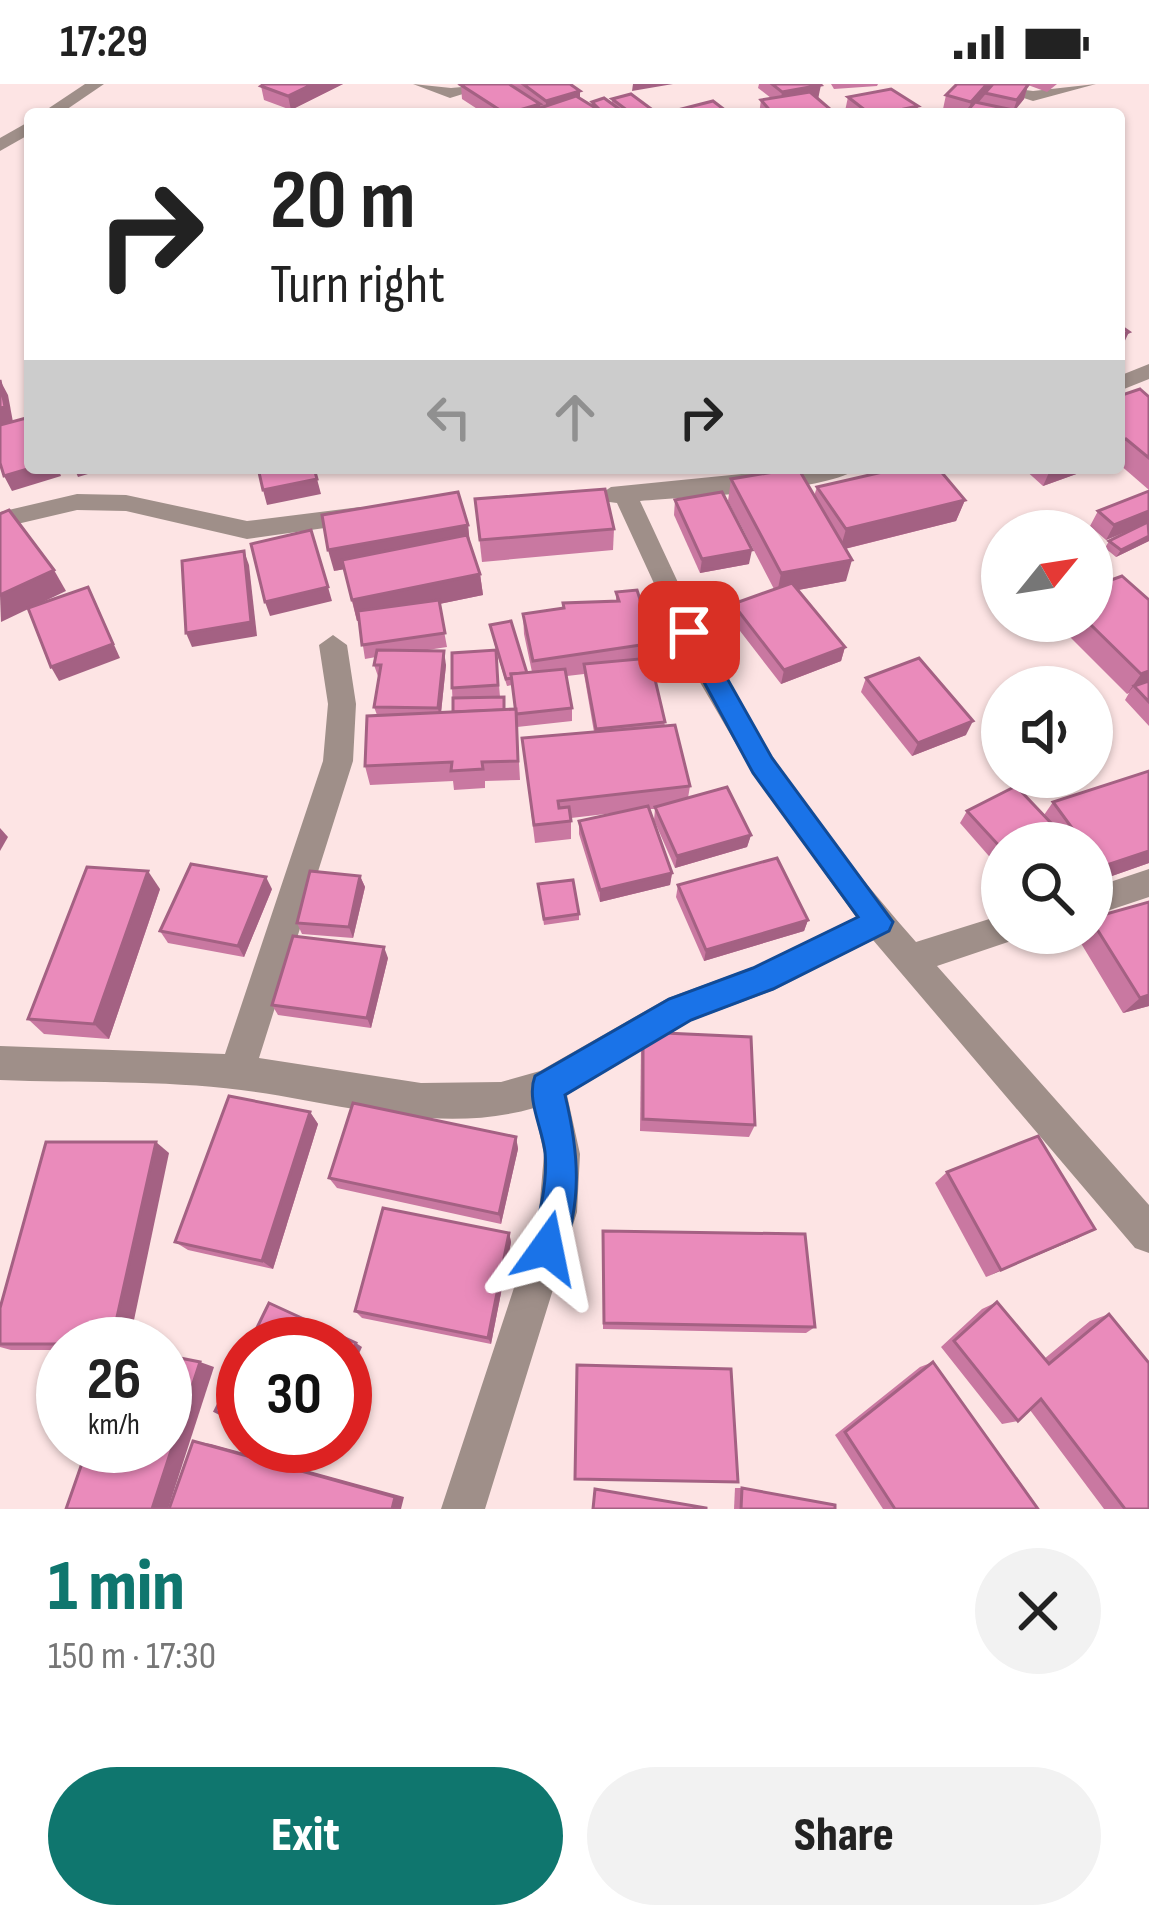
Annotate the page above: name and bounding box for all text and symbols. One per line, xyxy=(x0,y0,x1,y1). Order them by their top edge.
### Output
text: 17:29 xyxy=(60,15,148,70)
text: 20 m xyxy=(270,151,416,252)
icon: right xyxy=(72,156,228,312)
text: Turn right xyxy=(270,253,445,318)
icon: left xyxy=(416,384,482,450)
icon: ahead xyxy=(542,384,608,450)
icon: right xyxy=(668,384,734,450)
north arrow xyxy=(981,510,1113,642)
map controls xyxy=(981,510,1113,954)
pin xyxy=(638,581,740,683)
icon: arrive xyxy=(656,599,722,665)
button: sound xyxy=(981,666,1113,798)
button: search xyxy=(981,822,1113,954)
position arrow xyxy=(484,1185,610,1311)
speed limit sign: 30 xyxy=(216,1317,372,1473)
text: 26 xyxy=(87,1344,141,1416)
text: km/h xyxy=(88,1407,140,1443)
text: 1 min xyxy=(48,1544,185,1631)
button: close xyxy=(975,1548,1101,1674)
text: 150 m · 17:30 xyxy=(48,1633,216,1680)
button: Exit xyxy=(48,1767,563,1905)
button: Share xyxy=(587,1767,1101,1905)

